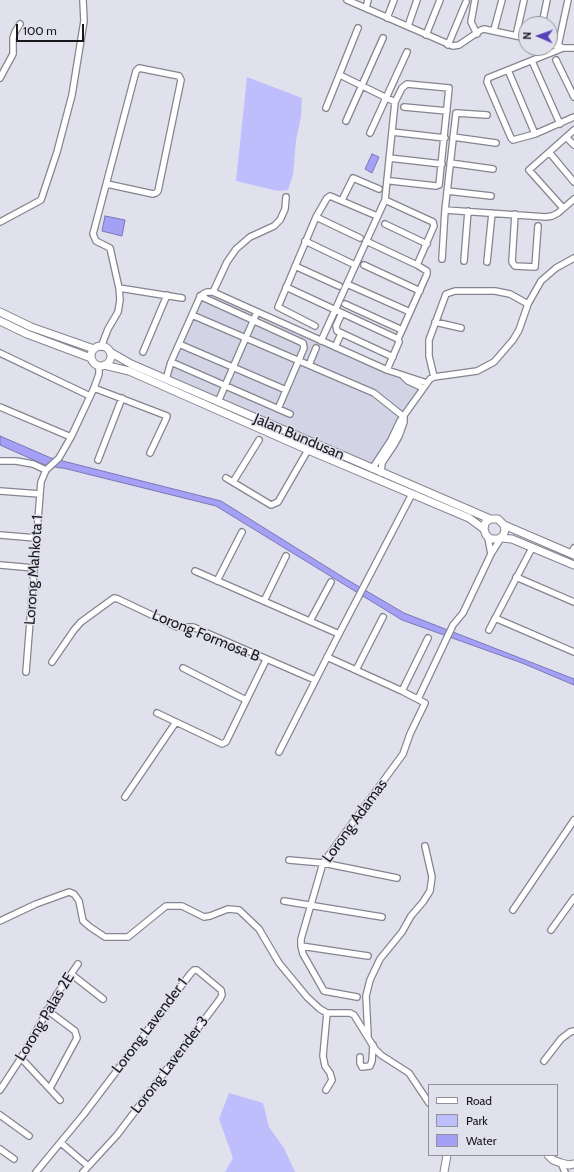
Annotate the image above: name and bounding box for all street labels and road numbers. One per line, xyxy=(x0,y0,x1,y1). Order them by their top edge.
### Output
street label: Jalan Bundusan xyxy=(251,410,347,464)
street label: Lorong Mahkota 1 xyxy=(21,514,47,626)
street label: Lorong Formosa B xyxy=(149,606,263,666)
street label: Lorong Adamas xyxy=(319,776,391,866)
street label: Lorong Palas 2E xyxy=(12,970,78,1064)
street label: Lorong Lavender 1 xyxy=(108,975,192,1077)
street label: Lorong Lavender 3 xyxy=(127,1013,213,1117)

